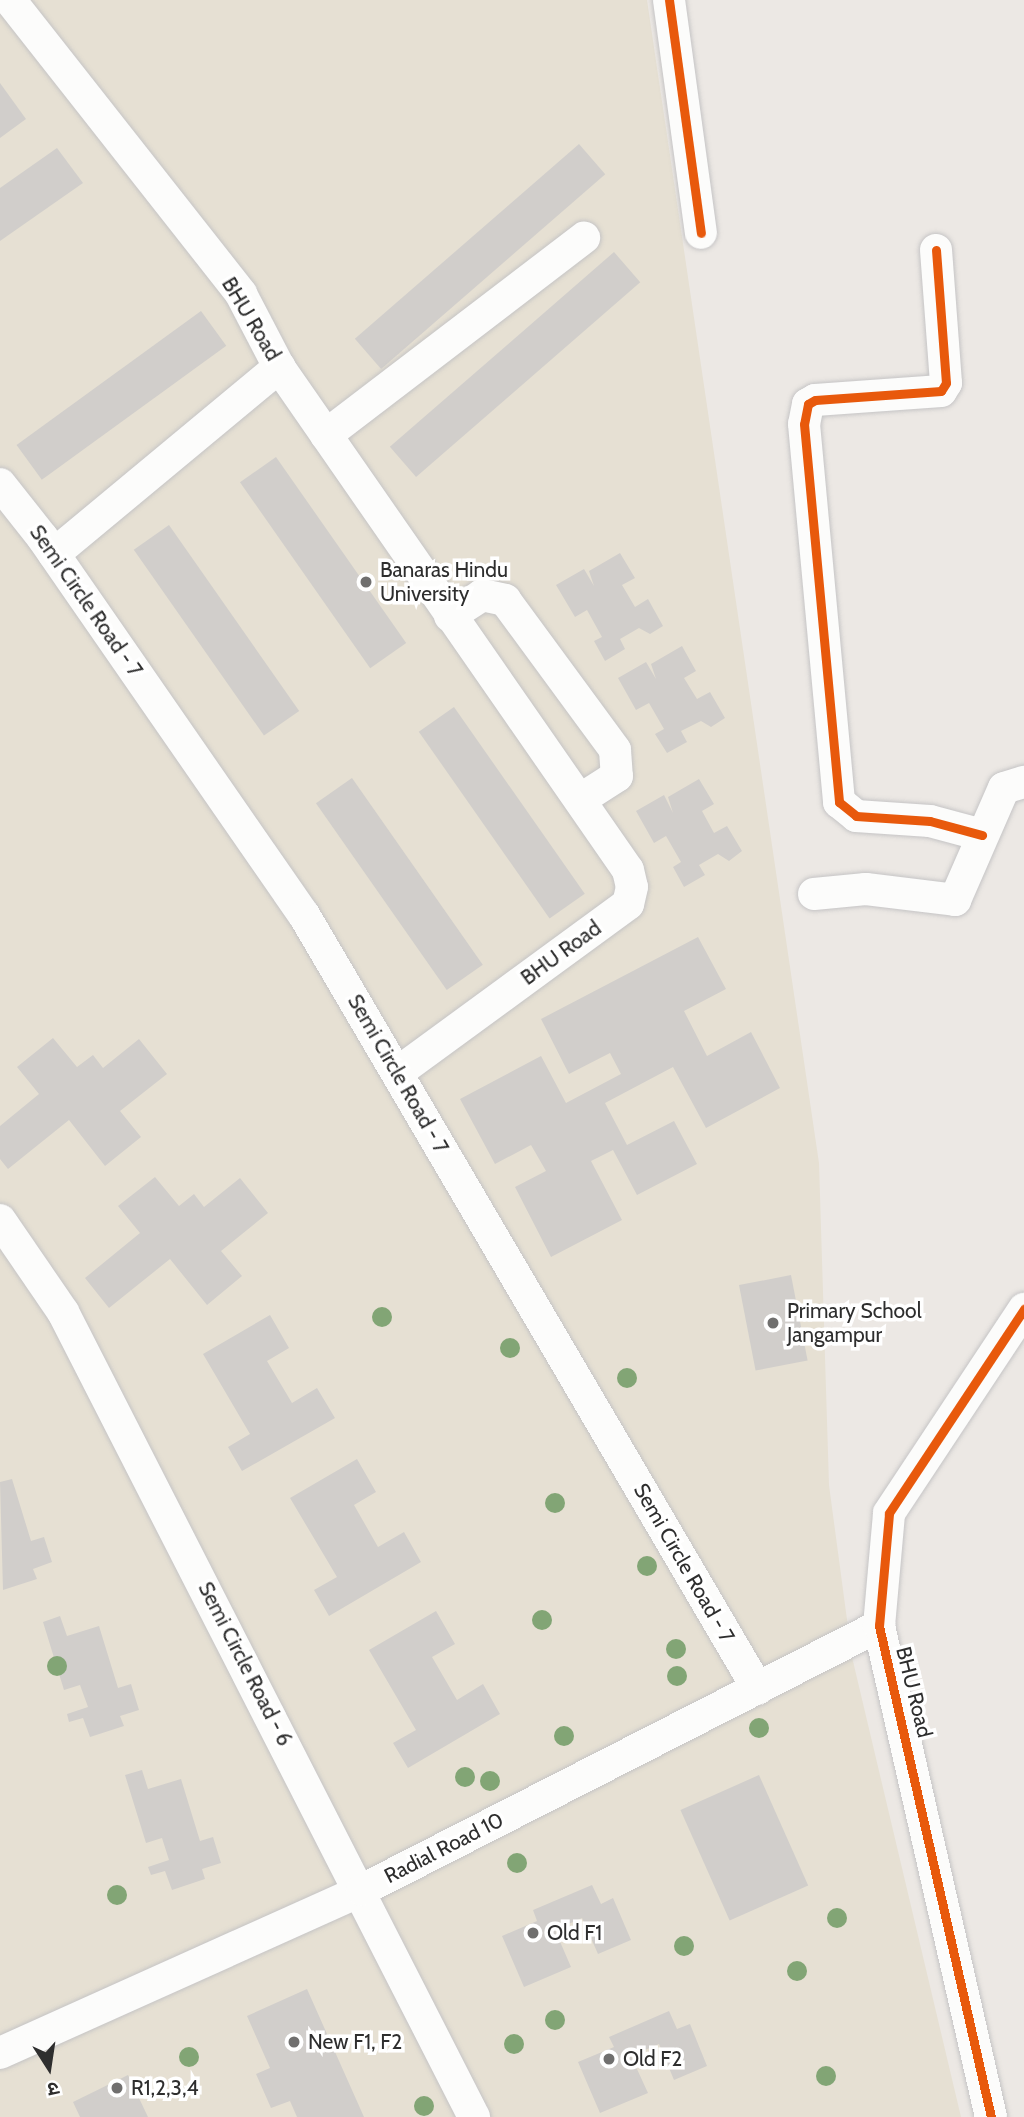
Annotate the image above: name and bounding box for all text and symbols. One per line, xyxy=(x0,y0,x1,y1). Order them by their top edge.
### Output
street label: BHU Road xyxy=(216,273,286,365)
street label: Semi Circle Road - 7 xyxy=(24,520,148,682)
place label: Banaras Hindu University xyxy=(380,557,508,607)
marker: Banaras Hindu University xyxy=(358,574,374,590)
street label: BHU Road xyxy=(516,916,606,990)
street label: Semi Circle Road - 7 xyxy=(342,990,454,1158)
place label: Primary School Jangampur xyxy=(787,1298,922,1348)
marker: Primary School Jangampur xyxy=(765,1315,781,1331)
street label: Semi Circle Road - 7 xyxy=(628,1479,740,1647)
street label: Semi Circle Road - 6 xyxy=(193,1578,297,1750)
street label: BHU Road xyxy=(891,1644,937,1740)
street label: Radial Road 10 xyxy=(380,1807,508,1889)
place label: Old F1 xyxy=(547,1920,602,1946)
marker: Old F1 xyxy=(525,1925,541,1941)
place label: New F1, F2 xyxy=(308,2029,402,2055)
north arrow xyxy=(14,2033,84,2103)
marker: New F1, F2 xyxy=(286,2034,302,2050)
place label: Old F2 xyxy=(623,2046,682,2072)
marker: Old F2 xyxy=(601,2051,617,2067)
place label: R1,2,3,4 xyxy=(131,2075,199,2101)
text: उ xyxy=(46,2077,61,2101)
marker: R1,2,3,4 xyxy=(109,2080,125,2096)

